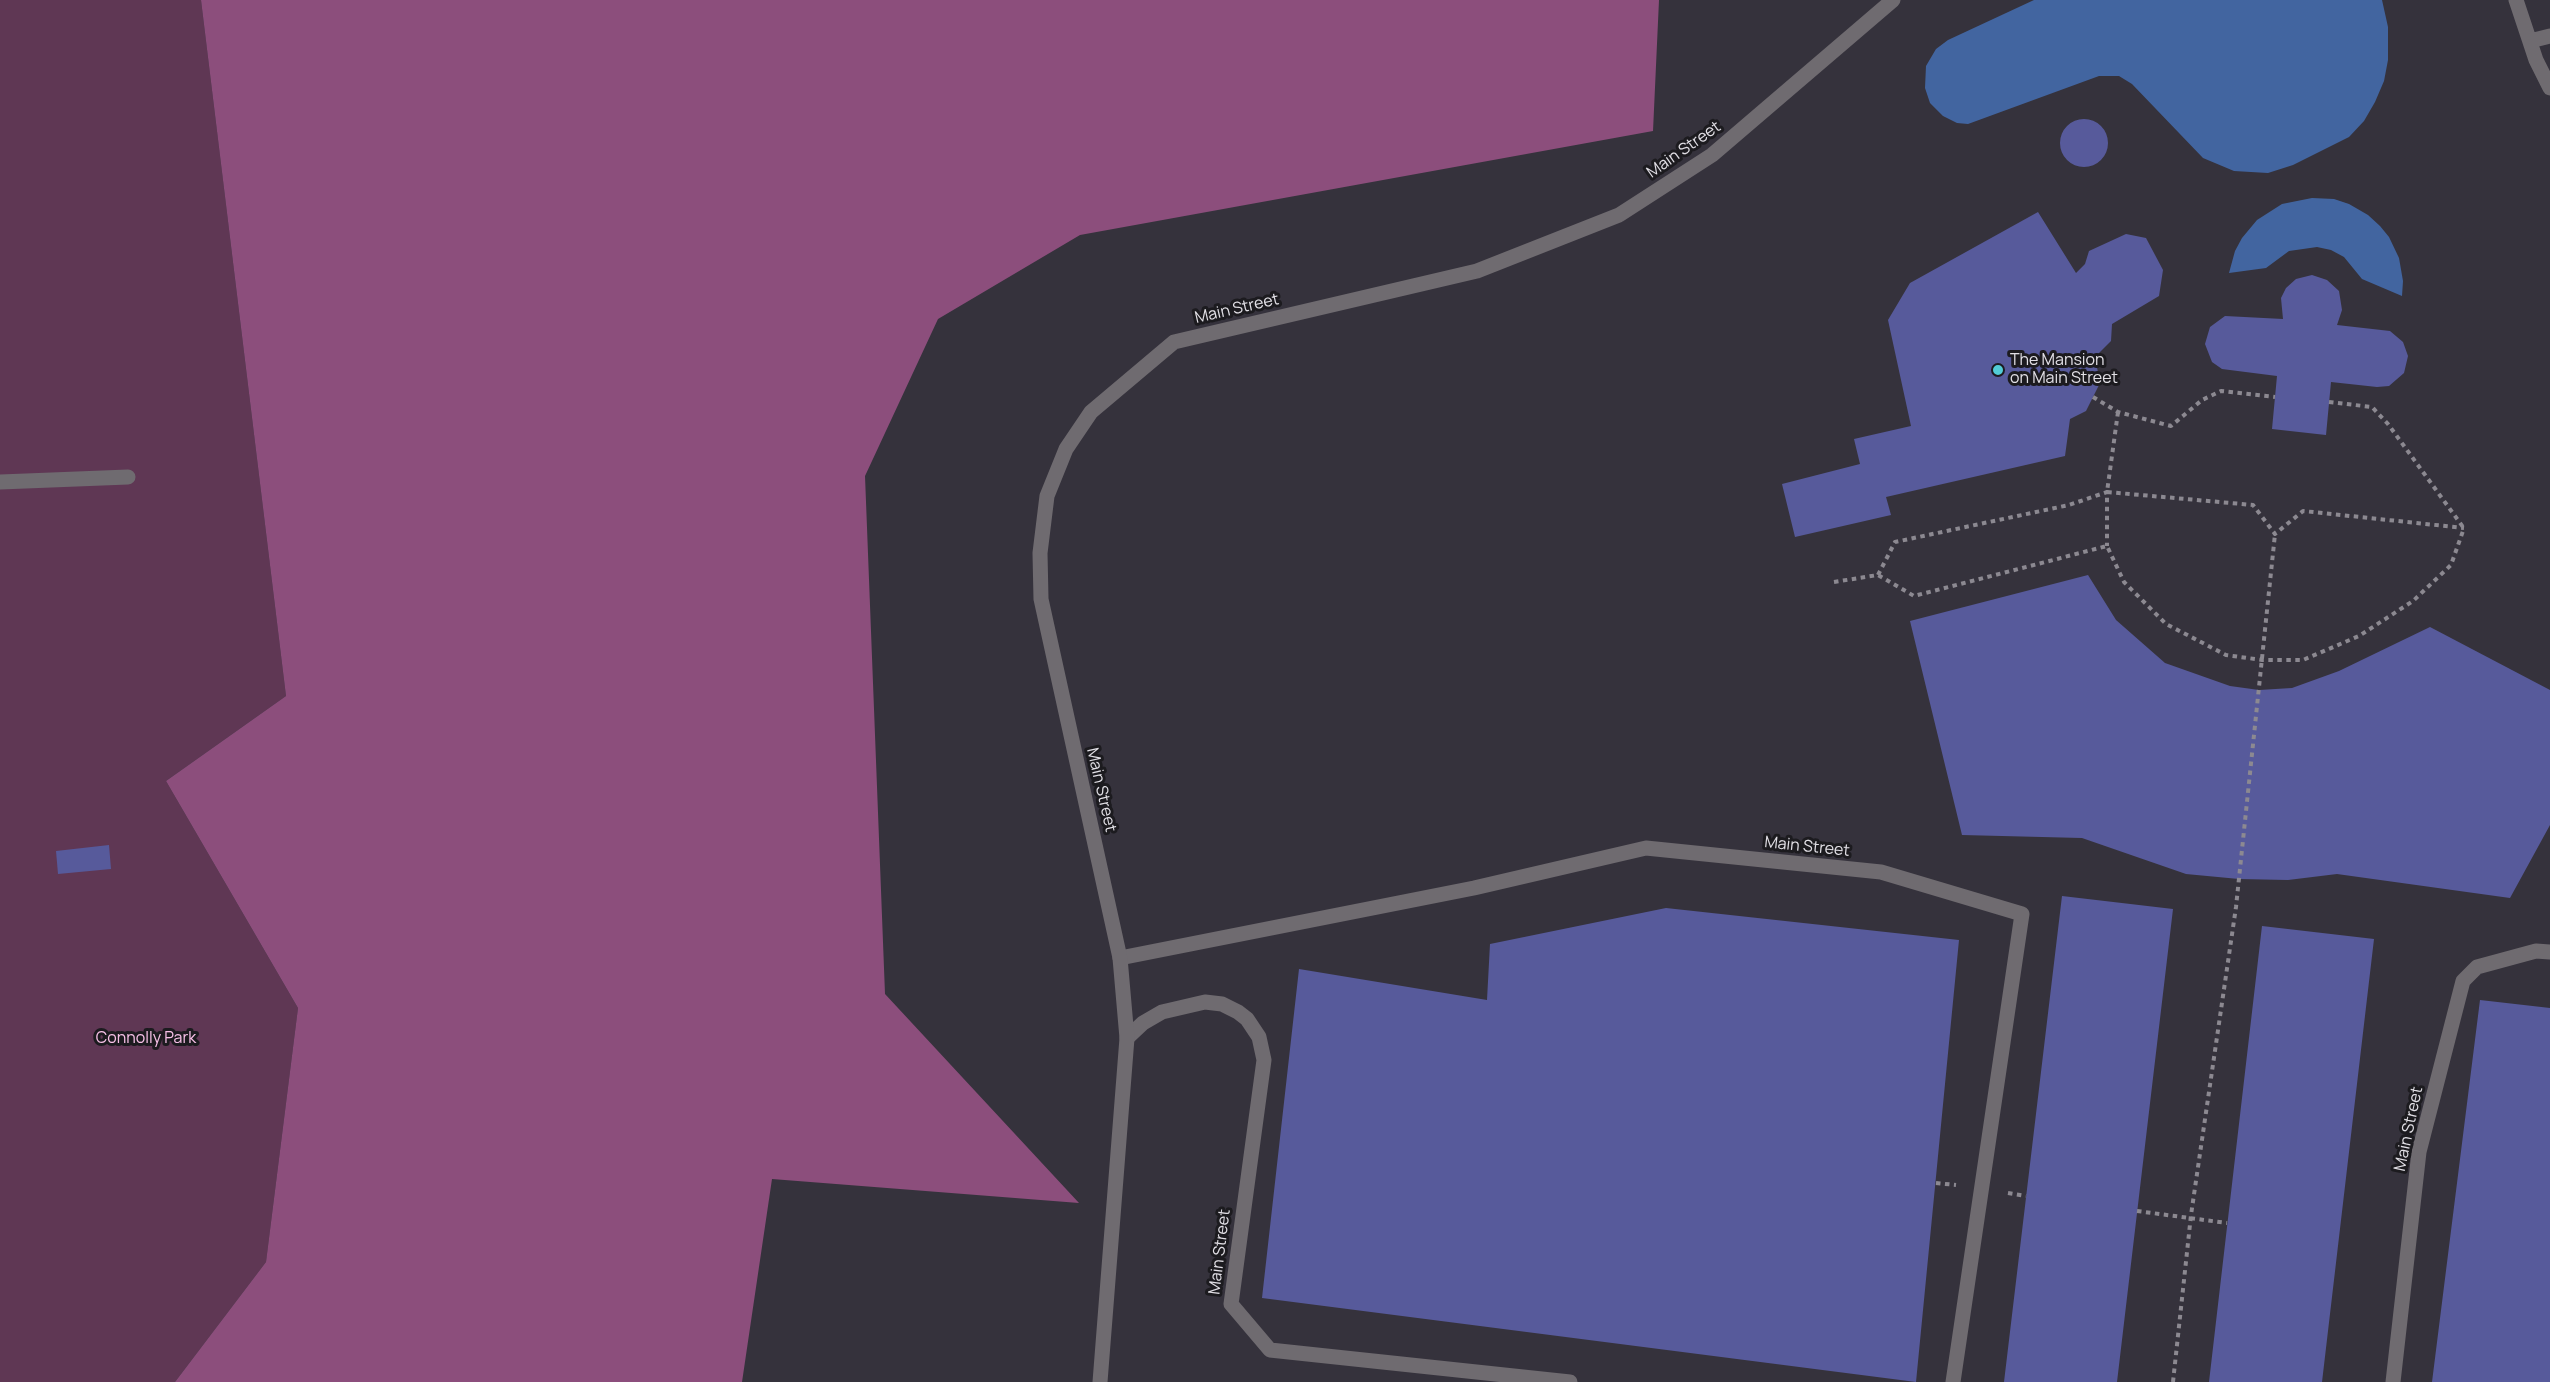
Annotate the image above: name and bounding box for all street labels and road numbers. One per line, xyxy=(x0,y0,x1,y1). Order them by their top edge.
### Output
street label: Main Street xyxy=(1643,118,1725,182)
street label: Main Street xyxy=(1193,290,1281,328)
street label: Main Street xyxy=(1082,746,1120,834)
street label: Main Street xyxy=(1763,833,1851,861)
street label: Main Street xyxy=(2391,1085,2427,1173)
street label: Main Street xyxy=(1205,1208,1235,1296)

